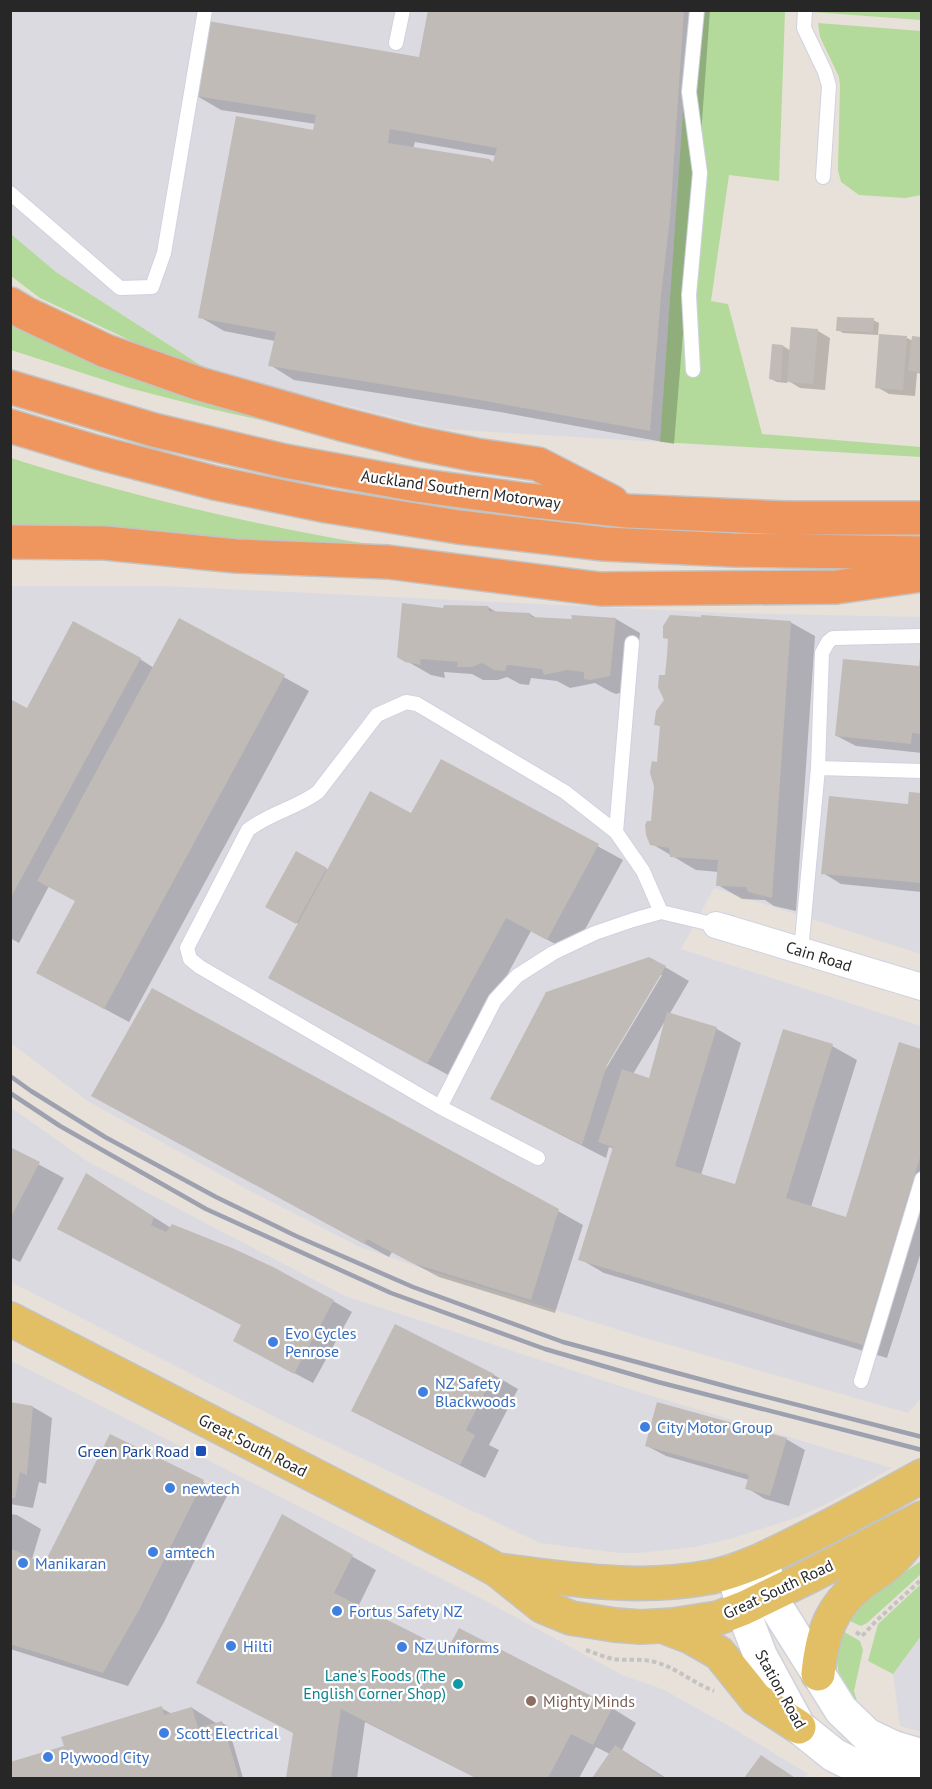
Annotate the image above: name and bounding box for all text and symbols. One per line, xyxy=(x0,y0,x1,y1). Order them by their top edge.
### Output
street label: Auckland Southern Motorway xyxy=(360,465,563,513)
street label: Cain Road xyxy=(784,936,854,976)
place label: Evo Cycles Penrose xyxy=(285,1323,357,1361)
marker: Evo Cycles Penrose xyxy=(266,1335,280,1349)
place label: NZ Safety Blackwoods xyxy=(435,1373,516,1411)
marker: NZ Safety Blackwoods xyxy=(416,1385,430,1399)
street label: Great South Road xyxy=(195,1409,311,1481)
place label: City Motor Group xyxy=(657,1417,773,1437)
marker: City Motor Group xyxy=(638,1420,652,1434)
place label: Green Park Road xyxy=(78,1441,189,1461)
marker: Green Park Road xyxy=(194,1444,208,1458)
place label: newtech xyxy=(182,1478,240,1498)
marker: newtech xyxy=(163,1481,177,1495)
place label: amtech xyxy=(165,1542,215,1562)
marker: amtech xyxy=(146,1545,160,1559)
place label: Manikaran xyxy=(35,1553,106,1573)
street label: Great South Road xyxy=(720,1555,836,1623)
marker: Manikaran xyxy=(16,1556,30,1570)
place label: Fortus Safety NZ xyxy=(349,1601,463,1621)
marker: Fortus Safety NZ xyxy=(330,1604,344,1618)
place label: Hilti xyxy=(243,1636,272,1656)
place label: NZ Uniforms xyxy=(414,1637,499,1657)
marker: Hilti xyxy=(224,1639,238,1653)
marker: NZ Uniforms xyxy=(395,1640,409,1654)
street label: Station Road xyxy=(751,1646,811,1732)
place label: Lane's Foods (The English Corner Shop) xyxy=(303,1665,446,1703)
marker: Lane's Foods (The English Corner Shop) xyxy=(451,1677,465,1691)
place label: Mighty Minds xyxy=(543,1691,635,1711)
marker: Mighty Minds xyxy=(524,1694,538,1708)
place label: Scott Electrical xyxy=(176,1723,279,1743)
marker: Scott Electrical xyxy=(157,1726,171,1740)
place label: Plywood City xyxy=(60,1747,150,1767)
marker: Plywood City xyxy=(41,1750,55,1764)

